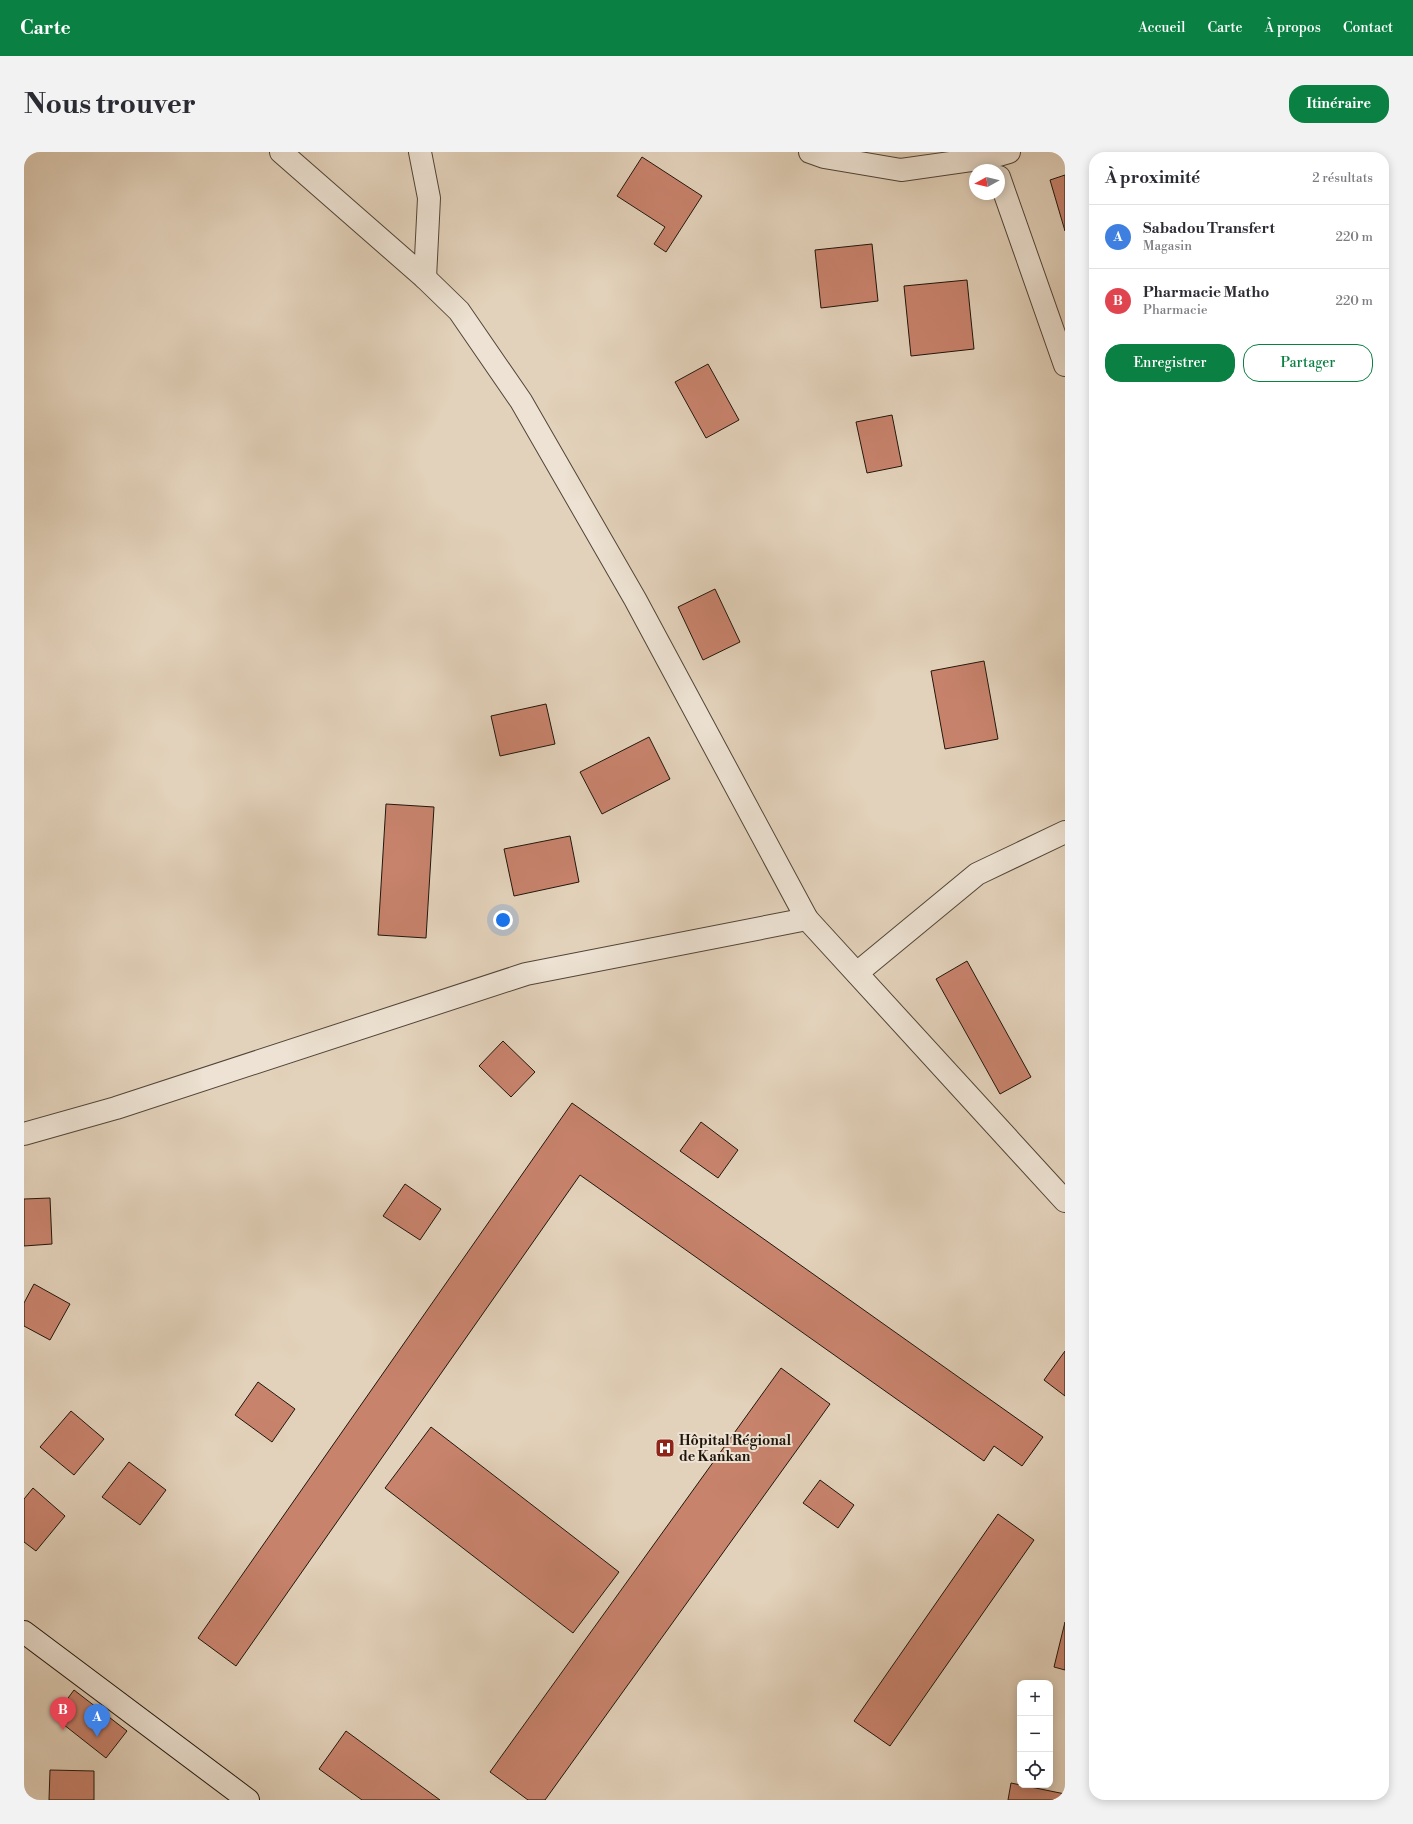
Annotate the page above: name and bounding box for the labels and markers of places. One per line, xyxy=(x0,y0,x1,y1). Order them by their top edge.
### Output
place label: Hôpital Régional de Kankan xyxy=(679,1432,791,1466)
hospital icon: Hôpital Régional de Kankan xyxy=(654,1437,676,1459)
pin: B xyxy=(50,1697,76,1730)
pin: A xyxy=(84,1704,110,1737)

